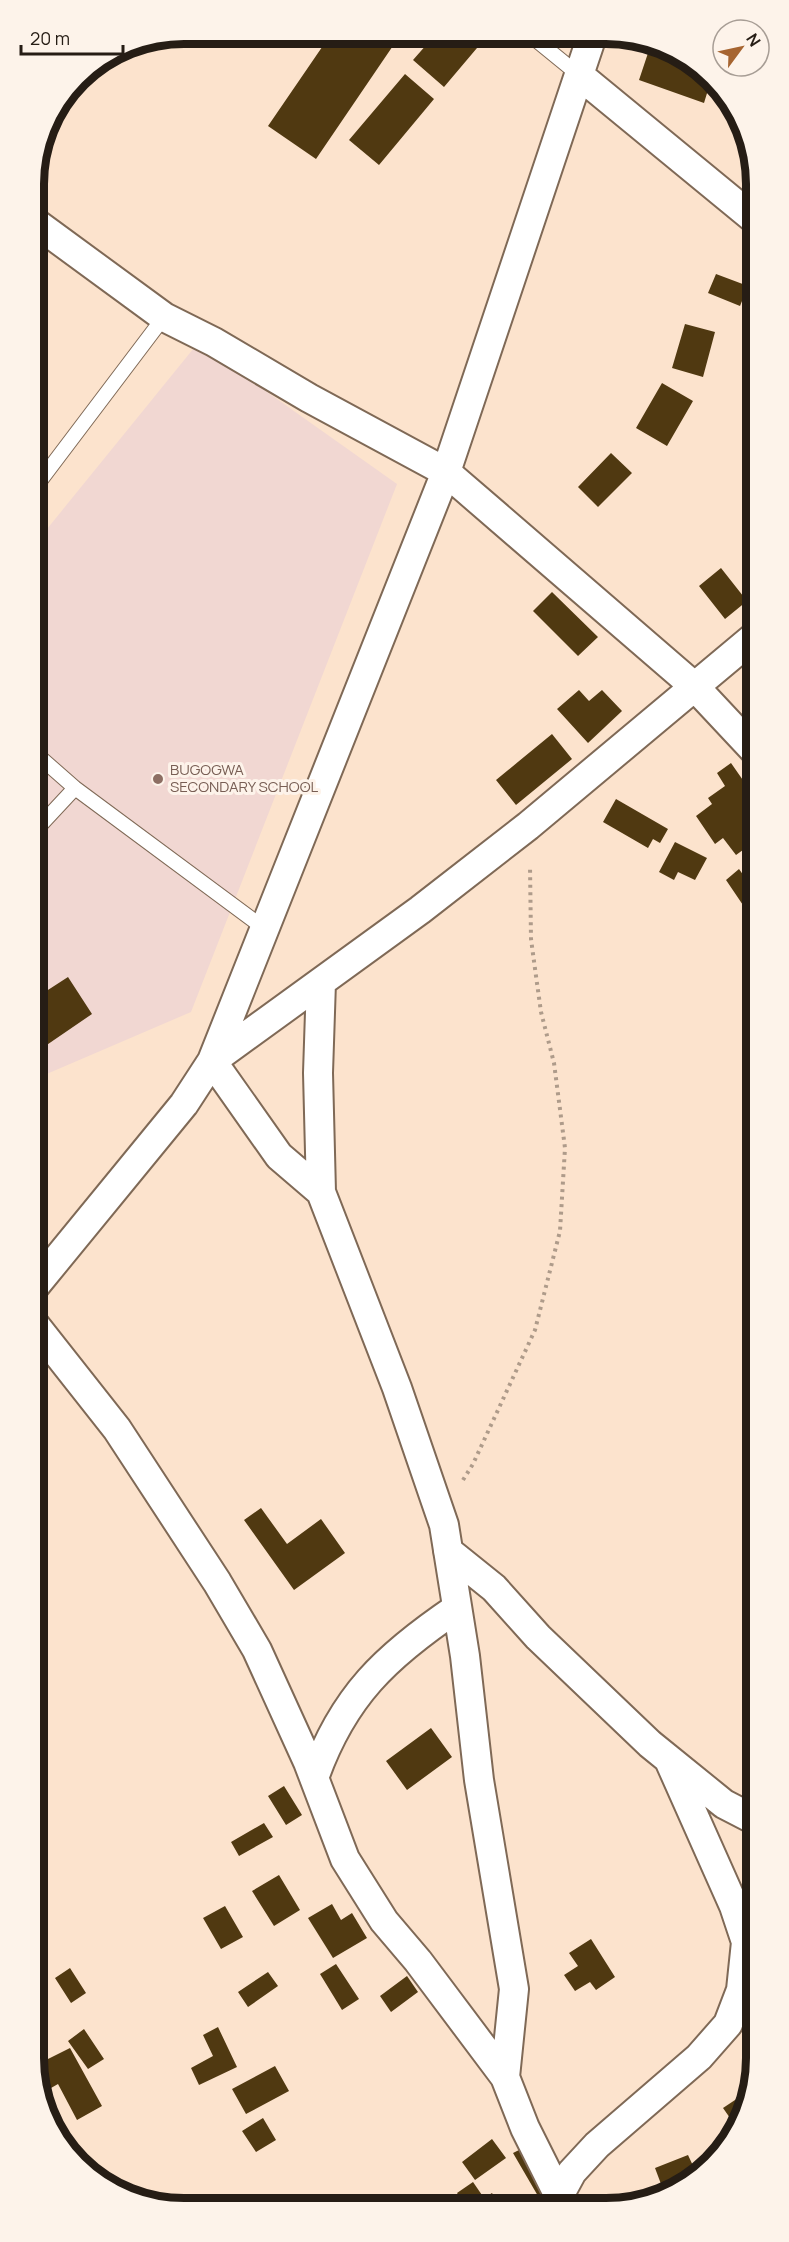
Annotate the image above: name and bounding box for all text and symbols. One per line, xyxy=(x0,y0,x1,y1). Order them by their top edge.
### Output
scale bar xyxy=(21,18,123,56)
north arrow xyxy=(711,18,771,78)
text: 20 m xyxy=(30,26,70,50)
text: N xyxy=(741,29,766,51)
place label: BUGOGWA SECONDARY SCHOOL xyxy=(170,759,319,797)
marker: BUGOGWA SECONDARY SCHOOL xyxy=(151,772,165,786)

